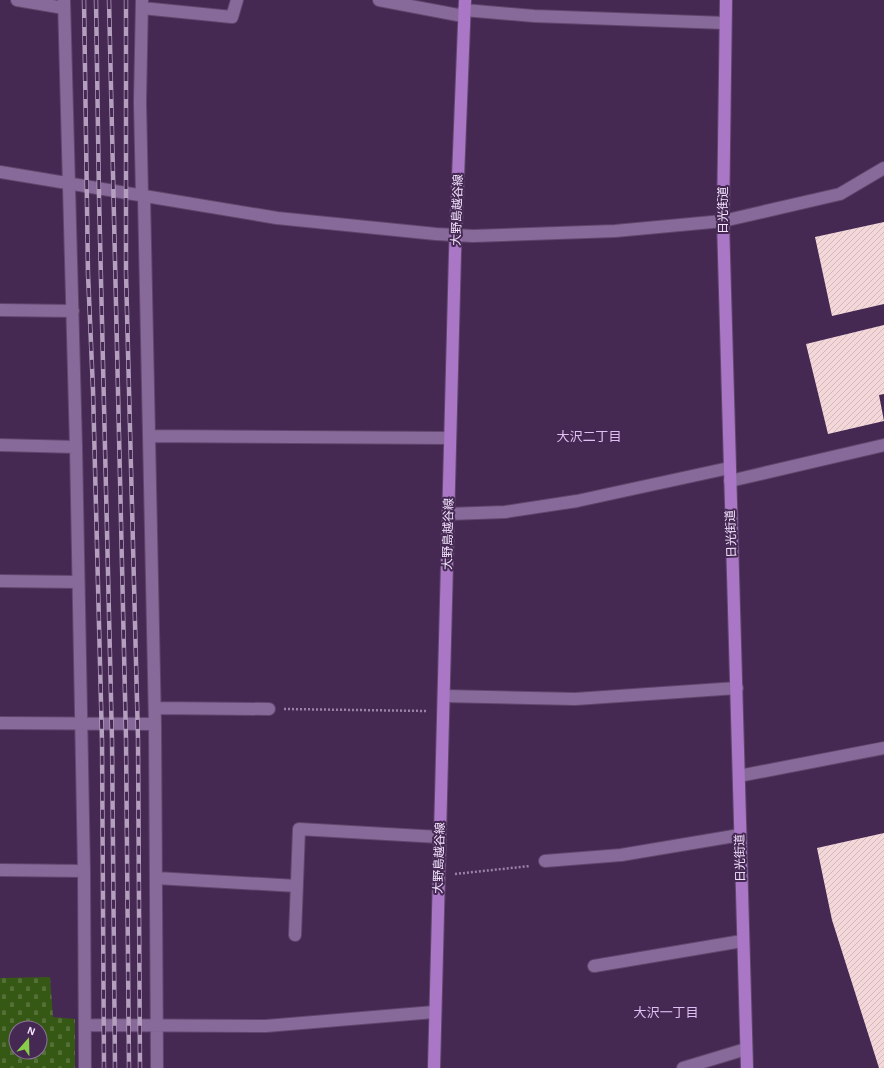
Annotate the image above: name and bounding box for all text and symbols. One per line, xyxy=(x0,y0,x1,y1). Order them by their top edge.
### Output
street label: 大野島越谷線 xyxy=(449,174,464,246)
street label: 日光街道 xyxy=(716,186,729,234)
district label: 大沢二丁目 xyxy=(556,430,622,444)
street label: 大野島越谷線 xyxy=(440,498,455,570)
street label: 日光街道 xyxy=(723,510,738,558)
street label: 大野島越谷線 xyxy=(431,822,446,894)
street label: 日光街道 xyxy=(733,834,746,882)
district label: 大沢一丁目 xyxy=(633,1006,699,1020)
north arrow xyxy=(8,1020,48,1060)
text: N xyxy=(26,1025,37,1038)

